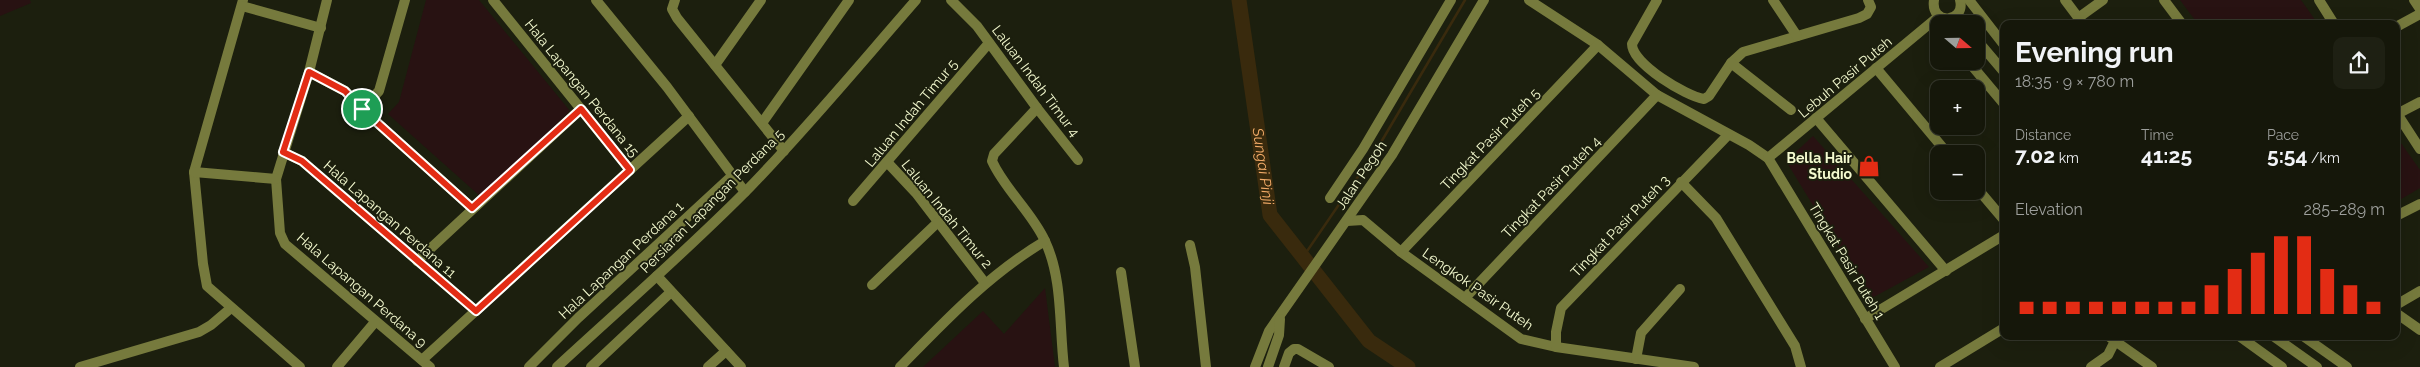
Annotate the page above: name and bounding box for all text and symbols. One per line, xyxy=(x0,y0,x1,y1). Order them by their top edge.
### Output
north arrow xyxy=(1930,15,1985,70)
map controls xyxy=(1930,15,1985,200)
street label: Hala Lapangan Perdana 15 xyxy=(522,16,643,160)
street label: Laluan Indah Timur 4 xyxy=(989,22,1083,140)
street label: Lebuh Pasir Puteh xyxy=(1795,33,1895,121)
text: Evening run xyxy=(2015,36,2174,69)
button: share xyxy=(2333,37,2385,89)
street label: Laluan Indah Timur 5 xyxy=(861,56,961,170)
text: 18:35 · 9 × 780 m xyxy=(2015,72,2134,91)
button: + xyxy=(1930,80,1985,135)
street label: Tingkat Pasir Puteh 5 xyxy=(1437,85,1543,193)
pin xyxy=(341,88,383,130)
icon: arrive xyxy=(348,95,376,123)
street label: Persiaran Lapangan Perdana 5 xyxy=(637,126,787,276)
water label: Sungai Pinji xyxy=(1248,126,1278,207)
text: Distance xyxy=(2015,127,2071,143)
text: Time xyxy=(2141,127,2174,143)
text: Pace xyxy=(2267,127,2299,143)
street label: Tingkat Pasir Puteh 4 xyxy=(1498,133,1604,241)
street label: Jalan Pegoh xyxy=(1332,138,1390,212)
text: 7.02 xyxy=(2015,143,2055,168)
text: 41:25 xyxy=(2141,143,2192,168)
text: 5:54 xyxy=(2267,143,2307,168)
button: − xyxy=(1930,145,1985,200)
place label: Bella Hair Studio xyxy=(1786,150,1853,182)
text: km xyxy=(2055,150,2079,166)
text: /km xyxy=(2307,150,2340,166)
shop icon: Bella Hair Studio xyxy=(1856,153,1882,179)
street label: Hala Lapangan Perdana 11 xyxy=(320,157,460,281)
street label: Laluan Indah Timur 2 xyxy=(898,157,996,271)
street label: Tingkat Pasir Puteh 3 xyxy=(1567,172,1673,280)
street label: Hala Lapangan Perdana 1 xyxy=(555,198,687,322)
street label: Tingkat Pasir Puteh 1 xyxy=(1806,200,1888,322)
text: Elevation xyxy=(2015,200,2083,219)
text: 285–289 m xyxy=(2303,200,2385,219)
street label: Hala Lapangan Perdana 9 xyxy=(294,229,430,351)
street label: Lengkok Pasir Puteh xyxy=(1420,245,1536,333)

